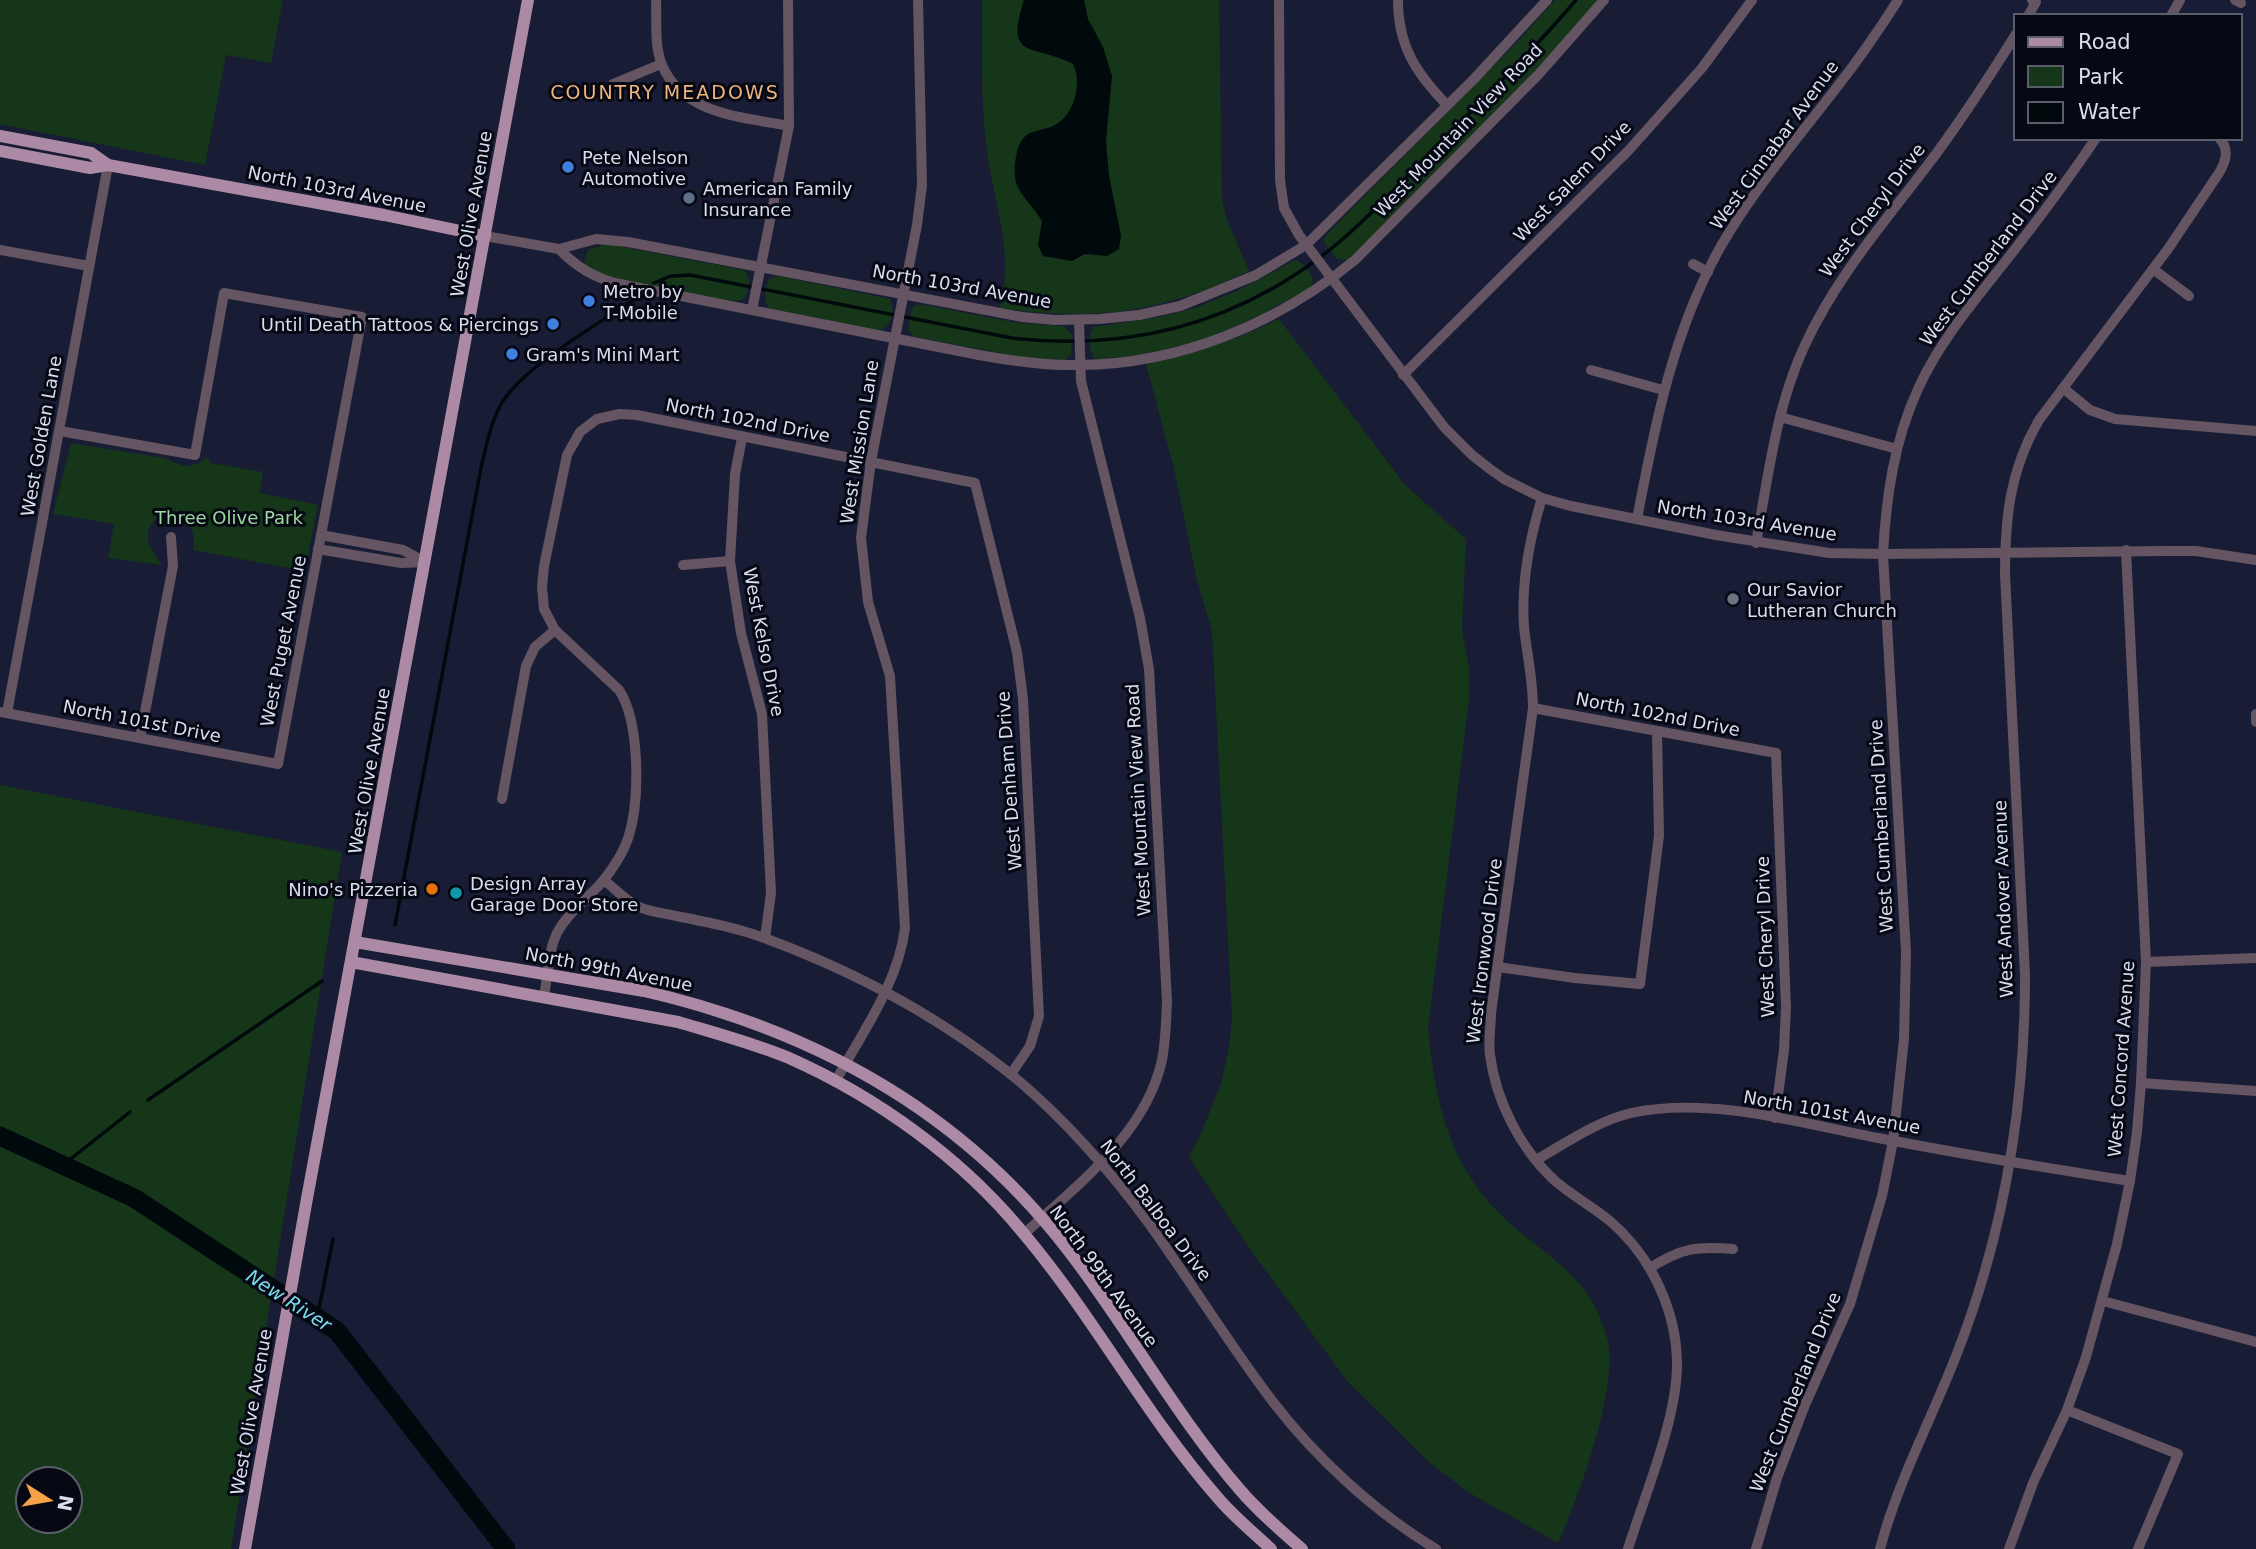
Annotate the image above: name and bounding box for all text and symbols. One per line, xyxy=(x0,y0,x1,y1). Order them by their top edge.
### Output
legend xyxy=(2014,14,2242,140)
text: Road xyxy=(2078,30,2131,54)
street label: West Mountain View Road xyxy=(1369,39,1547,221)
street label: West Cinnabar Avenue xyxy=(1706,56,1842,234)
text: Park xyxy=(2078,65,2124,89)
district label: COUNTRY MEADOWS xyxy=(550,81,780,103)
text: Water xyxy=(2078,100,2140,124)
street label: West Salem Drive xyxy=(1509,116,1635,246)
street label: West Olive Avenue xyxy=(446,129,496,299)
street label: West Cheryl Drive xyxy=(1815,139,1929,281)
place label: Pete Nelson Automotive xyxy=(582,147,688,189)
marker: Pete Nelson Automotive xyxy=(560,159,576,175)
street label: North 103rd Avenue xyxy=(246,161,428,217)
street label: West Cumberland Drive xyxy=(1915,166,2061,350)
place label: American Family Insurance xyxy=(703,178,853,220)
marker: American Family Insurance xyxy=(681,190,697,206)
street label: North 103rd Avenue xyxy=(871,260,1053,312)
place label: Metro by T-Mobile xyxy=(602,281,683,323)
marker: Metro by T-Mobile xyxy=(581,293,597,309)
place label: Until Death Tattoos & Piercings xyxy=(261,314,539,335)
marker: Until Death Tattoos & Piercings xyxy=(545,316,561,332)
place label: Gram's Mini Mart xyxy=(526,344,680,365)
marker: Gram's Mini Mart xyxy=(504,346,520,362)
street label: West Golden Lane xyxy=(16,354,66,518)
street label: West Mission Lane xyxy=(836,358,882,526)
street label: North 102nd Drive xyxy=(664,394,832,446)
street label: North 103rd Avenue xyxy=(1656,495,1838,545)
park label: Three Olive Park xyxy=(154,507,303,528)
street label: West Puget Avenue xyxy=(256,554,310,728)
street label: West Kelso Drive xyxy=(739,566,789,718)
place label: Our Savior Lutheran Church xyxy=(1747,579,1897,621)
marker: Our Savior Lutheran Church xyxy=(1725,591,1741,607)
street label: West Mountain View Road xyxy=(1121,683,1155,917)
street label: West Olive Avenue xyxy=(344,686,394,856)
street label: North 102nd Drive xyxy=(1574,688,1742,740)
street label: West Denham Drive xyxy=(992,690,1026,872)
street label: North 101st Drive xyxy=(61,695,223,747)
street label: West Cumberland Drive xyxy=(1865,719,1897,933)
street label: West Andover Avenue xyxy=(1989,800,2017,998)
street label: West Cheryl Drive xyxy=(1752,856,1778,1018)
street label: West Ironwood Drive xyxy=(1462,857,1506,1045)
place label: Design Array Garage Door Store xyxy=(470,873,638,915)
place label: Nino's Pizzeria xyxy=(288,879,418,900)
marker: Nino's Pizzeria xyxy=(424,881,440,897)
marker: Design Array Garage Door Store xyxy=(448,885,464,901)
street label: North 99th Avenue xyxy=(524,942,694,996)
street label: West Concord Avenue xyxy=(2104,960,2138,1158)
street label: North 101st Avenue xyxy=(1742,1086,1922,1138)
street label: North Balboa Drive xyxy=(1096,1135,1216,1285)
street label: North 99th Avenue xyxy=(1046,1201,1162,1351)
water label: New River xyxy=(242,1264,337,1336)
street label: West Cumberland Drive xyxy=(1745,1289,1845,1495)
street label: West Olive Avenue xyxy=(226,1327,276,1497)
north arrow xyxy=(14,1465,84,1535)
text: N xyxy=(53,1493,78,1513)

